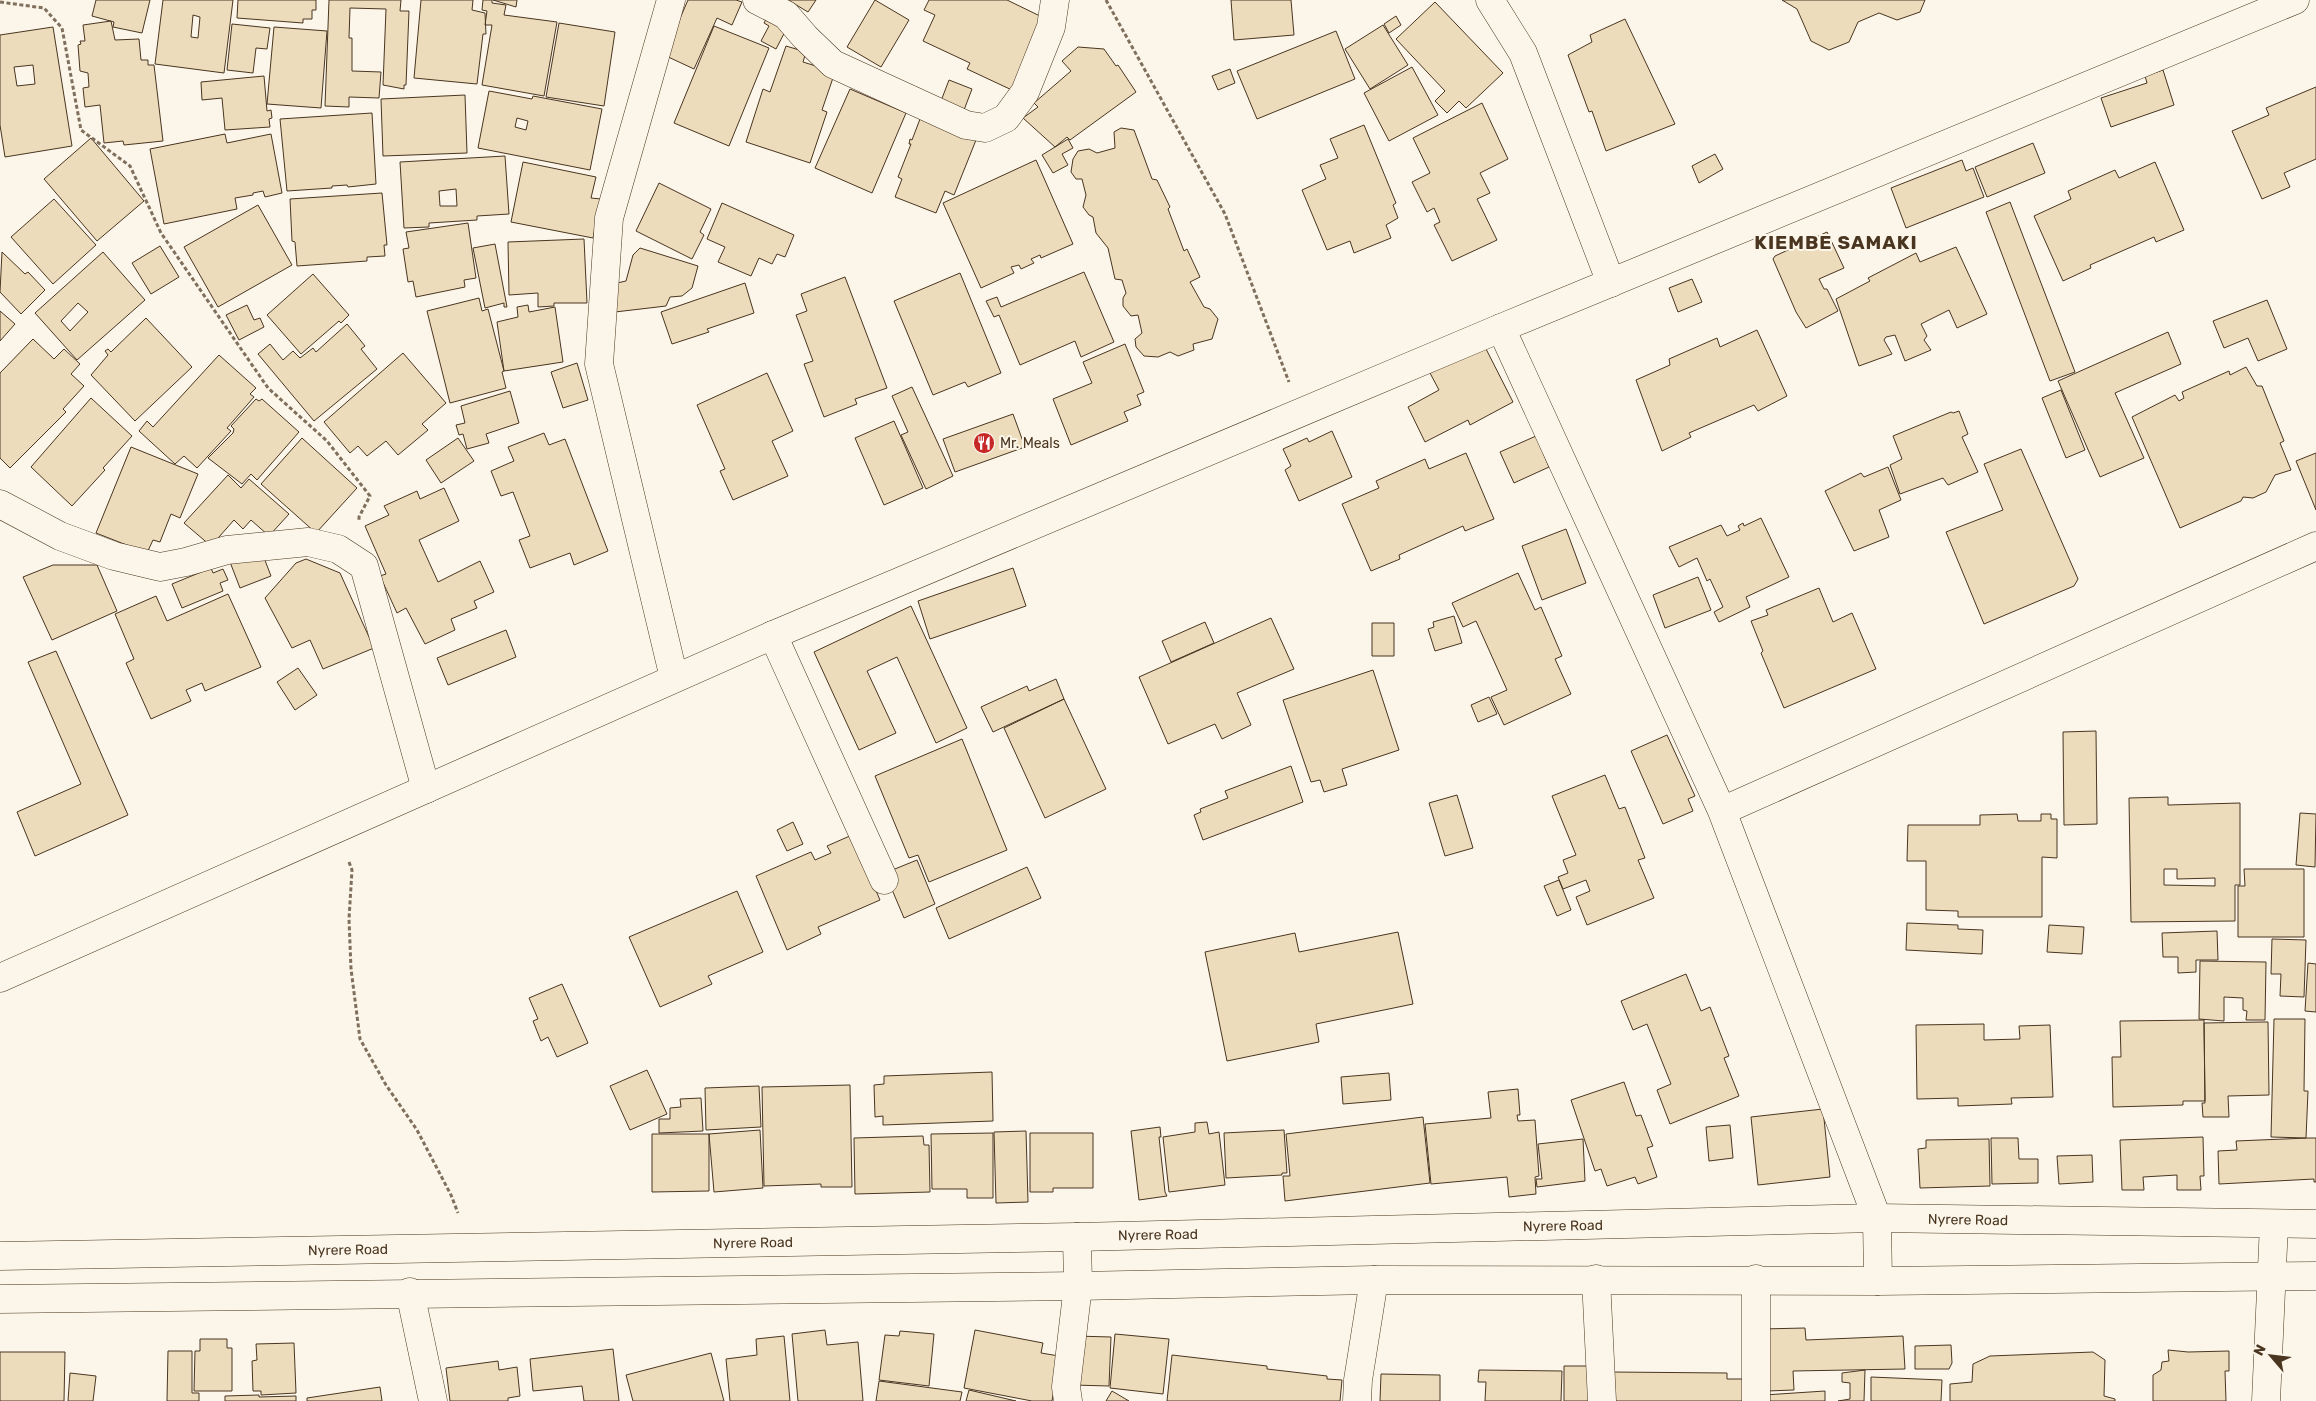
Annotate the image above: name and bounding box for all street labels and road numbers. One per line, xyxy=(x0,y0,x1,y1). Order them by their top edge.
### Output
street label: Nyrere Road xyxy=(1928,1211,2008,1229)
street label: Nyrere Road xyxy=(1523,1217,1603,1235)
street label: Nyrere Road xyxy=(1118,1226,1198,1244)
street label: Nyrere Road xyxy=(713,1234,793,1252)
street label: Nyrere Road xyxy=(308,1241,388,1259)

